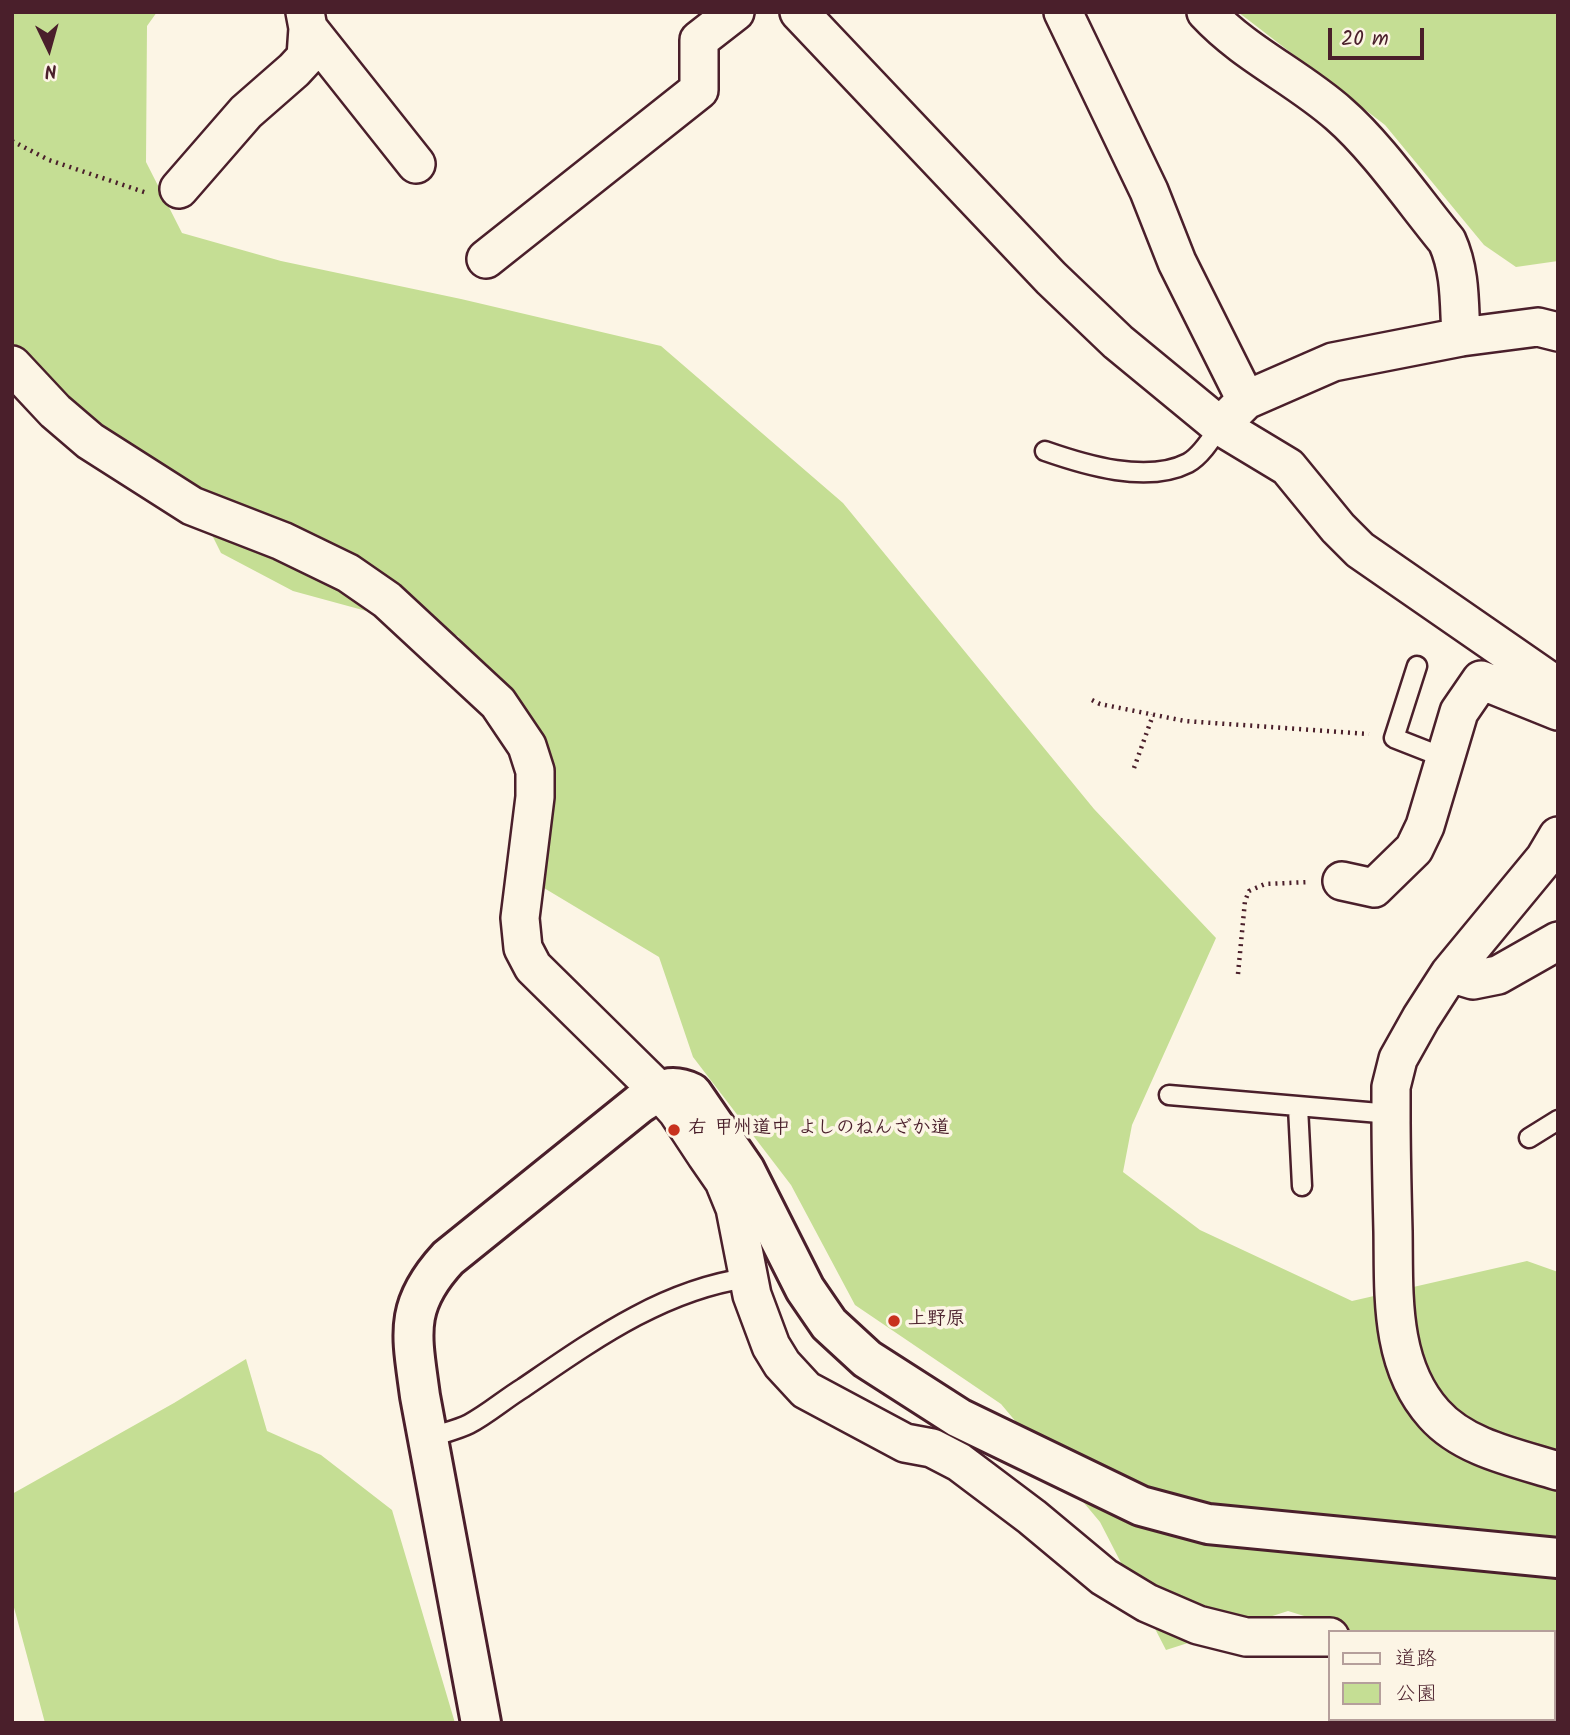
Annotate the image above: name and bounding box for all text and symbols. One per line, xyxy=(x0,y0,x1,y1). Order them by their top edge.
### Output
north arrow xyxy=(14,14,84,84)
scale bar xyxy=(1332,14,1428,58)
text: 20 m xyxy=(1341,23,1389,56)
text: N xyxy=(44,54,58,85)
place label: 右 甲州道中 よしのねんざか道 xyxy=(688,1119,950,1141)
marker: 右 甲州道中 よしのねんざか道 xyxy=(666,1122,682,1138)
place label: 上野原 xyxy=(908,1310,965,1332)
marker: 上野原 xyxy=(886,1313,902,1329)
legend xyxy=(1328,1630,1556,1721)
text: 道路 xyxy=(1395,1643,1437,1676)
text: 公園 xyxy=(1395,1678,1437,1711)

